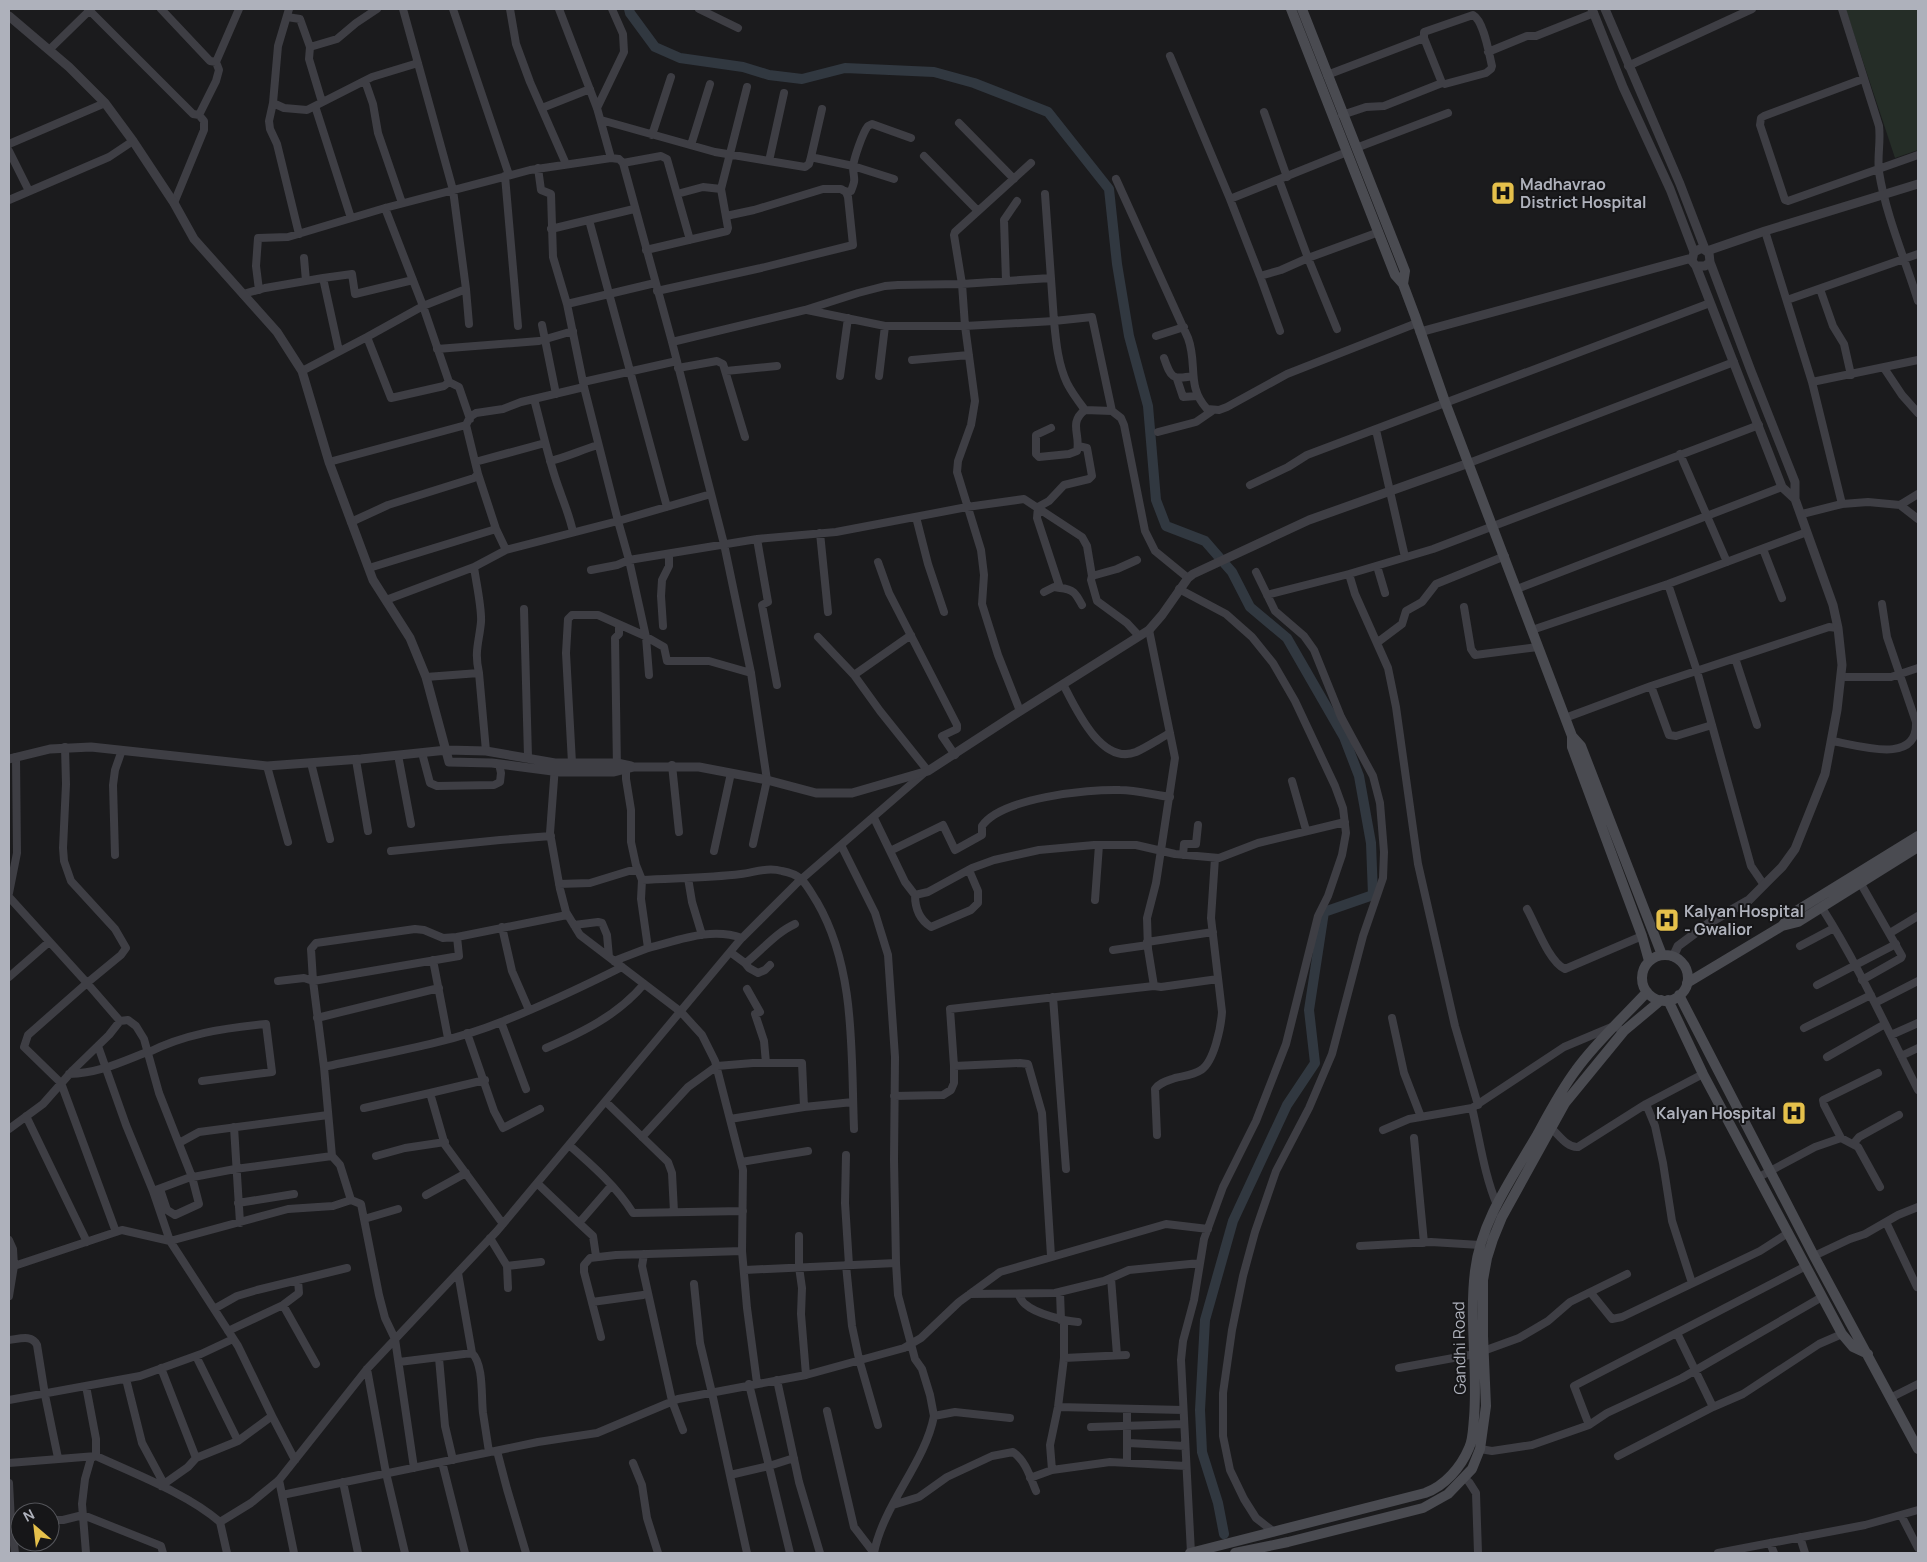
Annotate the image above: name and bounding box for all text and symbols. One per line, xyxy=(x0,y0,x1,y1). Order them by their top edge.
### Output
place label: Madhavrao District Hospital xyxy=(1520,173,1646,213)
hospital icon: Madhavrao District Hospital xyxy=(1490,180,1516,206)
place label: Kalyan Hospital - Gwalior xyxy=(1684,900,1804,940)
hospital icon: Kalyan Hospital - Gwalior xyxy=(1654,907,1680,933)
hospital icon: Kalyan Hospital xyxy=(1781,1100,1807,1126)
place label: Kalyan Hospital xyxy=(1656,1102,1776,1124)
street label: Gandhi Road xyxy=(1447,1301,1471,1395)
north arrow xyxy=(10,1502,60,1552)
text: N xyxy=(20,1504,38,1526)

